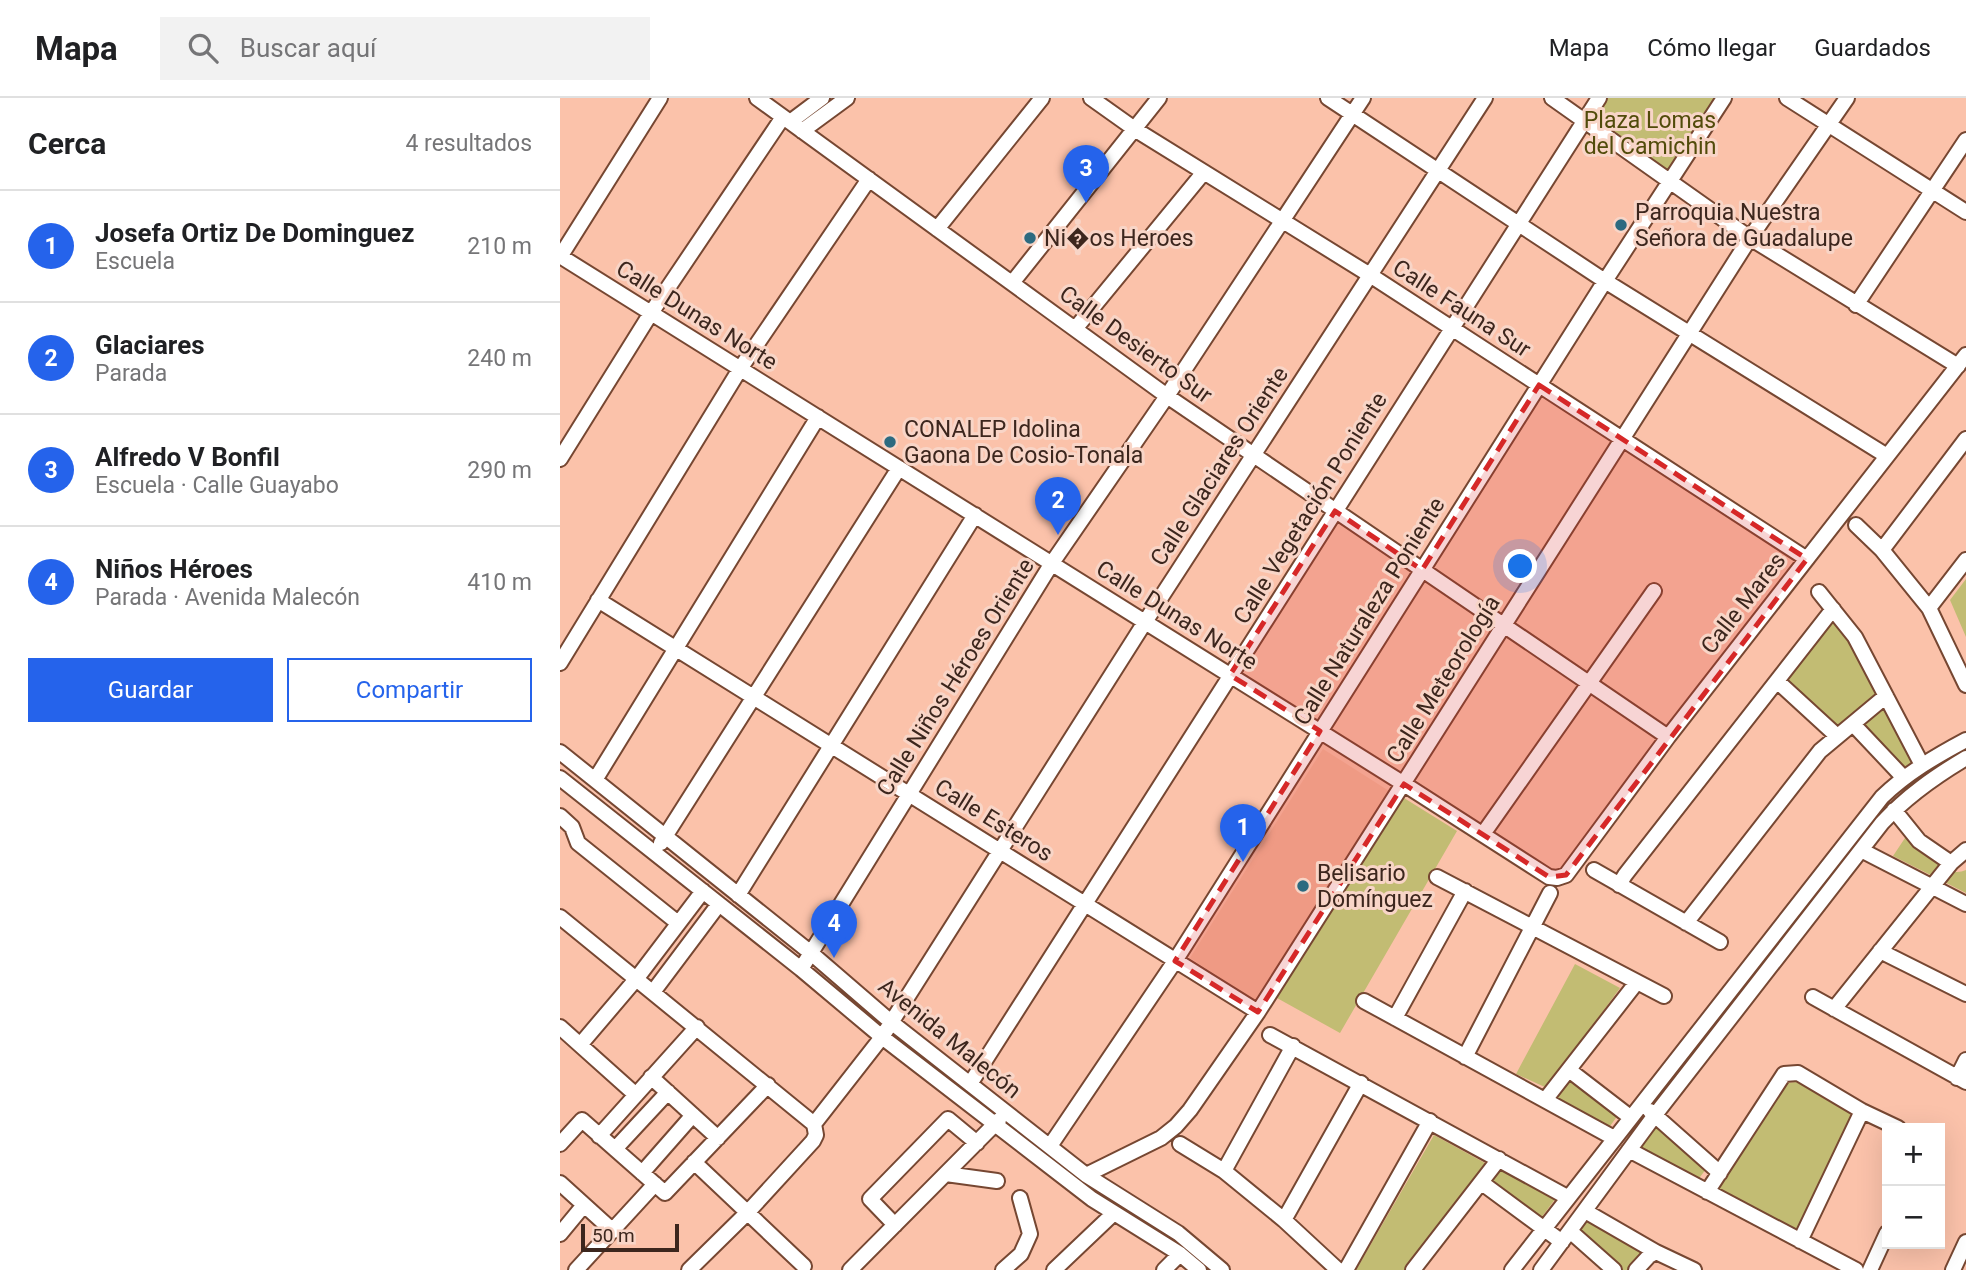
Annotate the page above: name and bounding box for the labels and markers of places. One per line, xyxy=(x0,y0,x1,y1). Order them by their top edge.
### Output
pin: 3 xyxy=(1063,145,1109,203)
place label: Parroquia Nuestra Señora de Guadalupe xyxy=(1635,199,1853,252)
marker: Parroquia Nuestra Señora de Guadalupe xyxy=(1613,217,1629,233)
place label: Ni�os Heroes xyxy=(1044,221,1194,253)
marker: Ni�os Heroes xyxy=(1022,230,1038,246)
place label: CONALEP Idolina Gaona De Cosio-Tonala xyxy=(904,416,1143,469)
marker: CONALEP Idolina Gaona De Cosio-Tonala xyxy=(882,434,898,450)
pin: 2 xyxy=(1035,477,1081,535)
pin: 1 xyxy=(1220,804,1266,862)
place label: Belisario Domínguez xyxy=(1317,860,1433,913)
marker: Belisario Domínguez xyxy=(1295,878,1311,894)
pin: 4 xyxy=(811,900,857,958)

